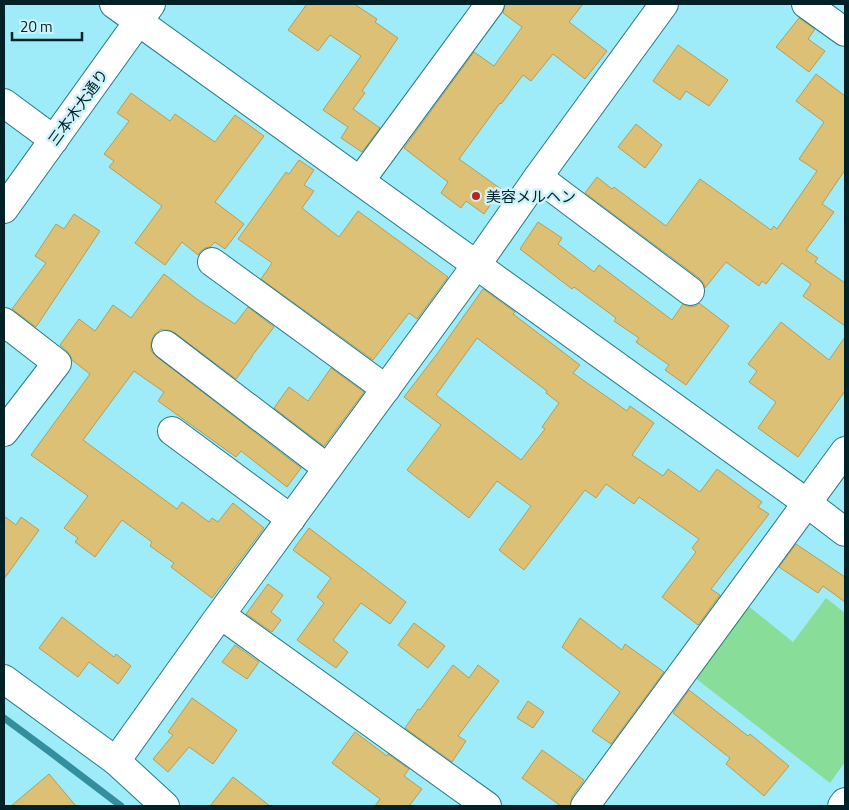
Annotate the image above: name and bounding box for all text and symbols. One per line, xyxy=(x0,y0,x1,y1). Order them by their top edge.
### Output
scale bar xyxy=(12,10,82,42)
text: 20 m xyxy=(20,15,53,38)
street label: 三本木大通り xyxy=(42,64,114,150)
place label: 美容メルヘン xyxy=(486,185,576,208)
marker: 美容メルヘン xyxy=(470,190,482,202)

